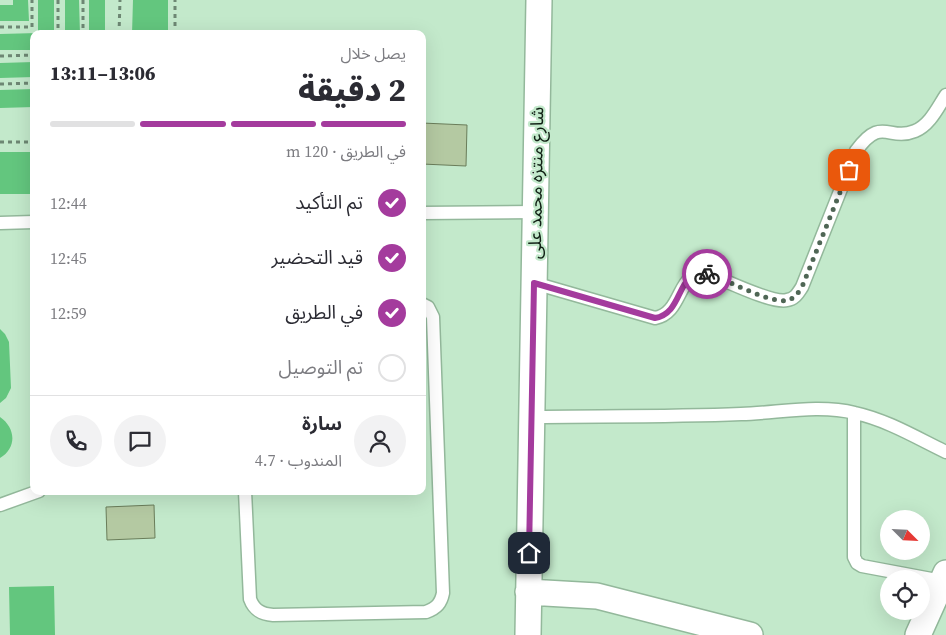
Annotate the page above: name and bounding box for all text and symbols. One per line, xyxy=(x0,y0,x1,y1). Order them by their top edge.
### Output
text: يصل خلال xyxy=(340,42,406,64)
text: 13:06–13:11 xyxy=(50,60,156,86)
text: 2 دقيقة xyxy=(298,68,406,112)
street label: شارع منتزه محمد على xyxy=(522,107,551,259)
text: في الطريق · 120 m xyxy=(286,140,406,162)
pin xyxy=(828,149,870,191)
icon: bag xyxy=(835,156,863,184)
text: تم التأكيد xyxy=(295,189,363,215)
icon: check xyxy=(378,189,406,217)
text: 12:44 xyxy=(50,192,87,214)
text: قيد التحضير xyxy=(272,244,363,270)
icon: check xyxy=(378,244,406,272)
text: 12:45 xyxy=(50,247,87,269)
courier xyxy=(682,249,732,299)
icon: bike xyxy=(693,260,721,288)
text: في الطريق xyxy=(285,299,363,325)
icon: check xyxy=(378,299,406,327)
text: 12:59 xyxy=(50,302,87,324)
text: تم التوصيل xyxy=(279,354,363,380)
text: سارة xyxy=(302,410,342,436)
button: phone xyxy=(50,415,102,467)
button: chat xyxy=(114,415,166,467)
button: person xyxy=(354,415,406,467)
text: المندوب · 4.7 xyxy=(255,449,342,471)
north arrow xyxy=(880,510,930,560)
map controls xyxy=(880,510,930,620)
pin xyxy=(508,532,550,574)
icon: home xyxy=(515,539,543,567)
button: locate xyxy=(880,570,930,620)

